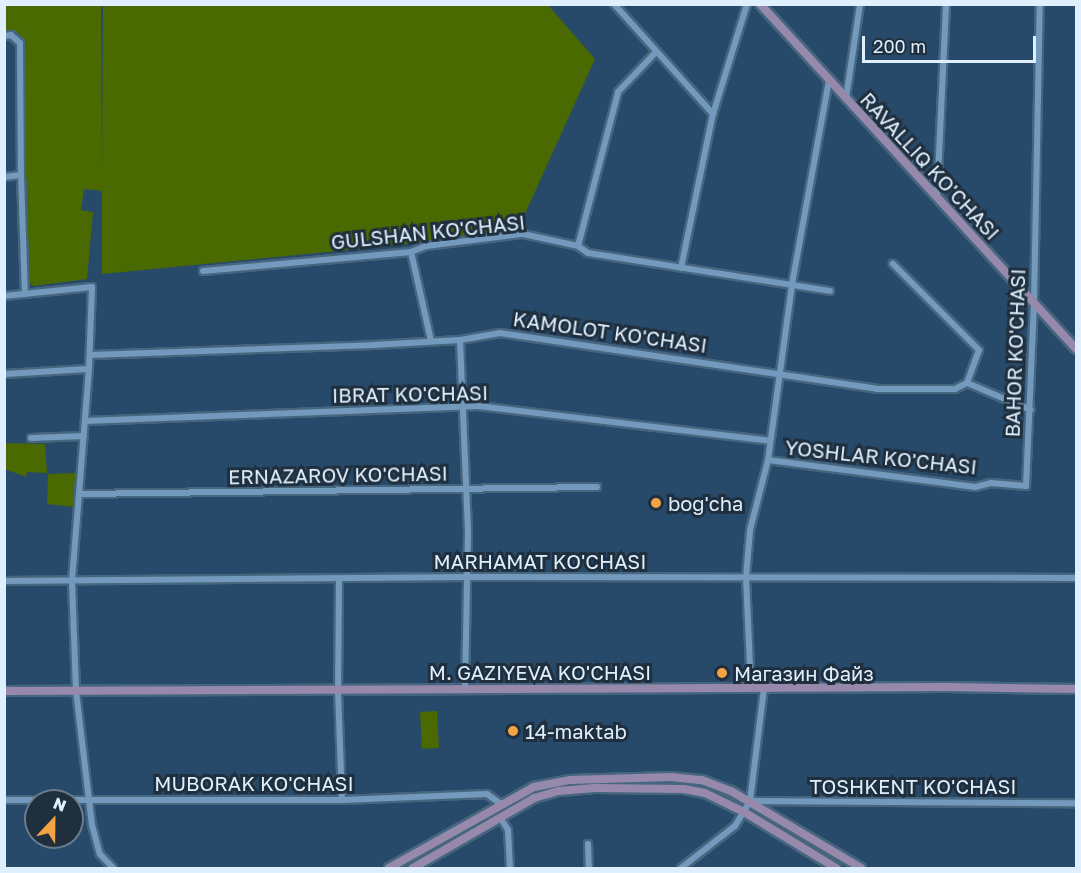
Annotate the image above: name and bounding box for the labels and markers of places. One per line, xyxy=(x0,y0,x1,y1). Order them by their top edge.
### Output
place label: bog'cha xyxy=(668,491,743,515)
marker: bog'cha xyxy=(649,496,663,510)
place label: Магазин Файз xyxy=(734,661,874,685)
marker: Магазин Файз xyxy=(715,666,729,680)
place label: 14-maktab xyxy=(525,719,627,743)
marker: 14-maktab xyxy=(506,724,520,738)

